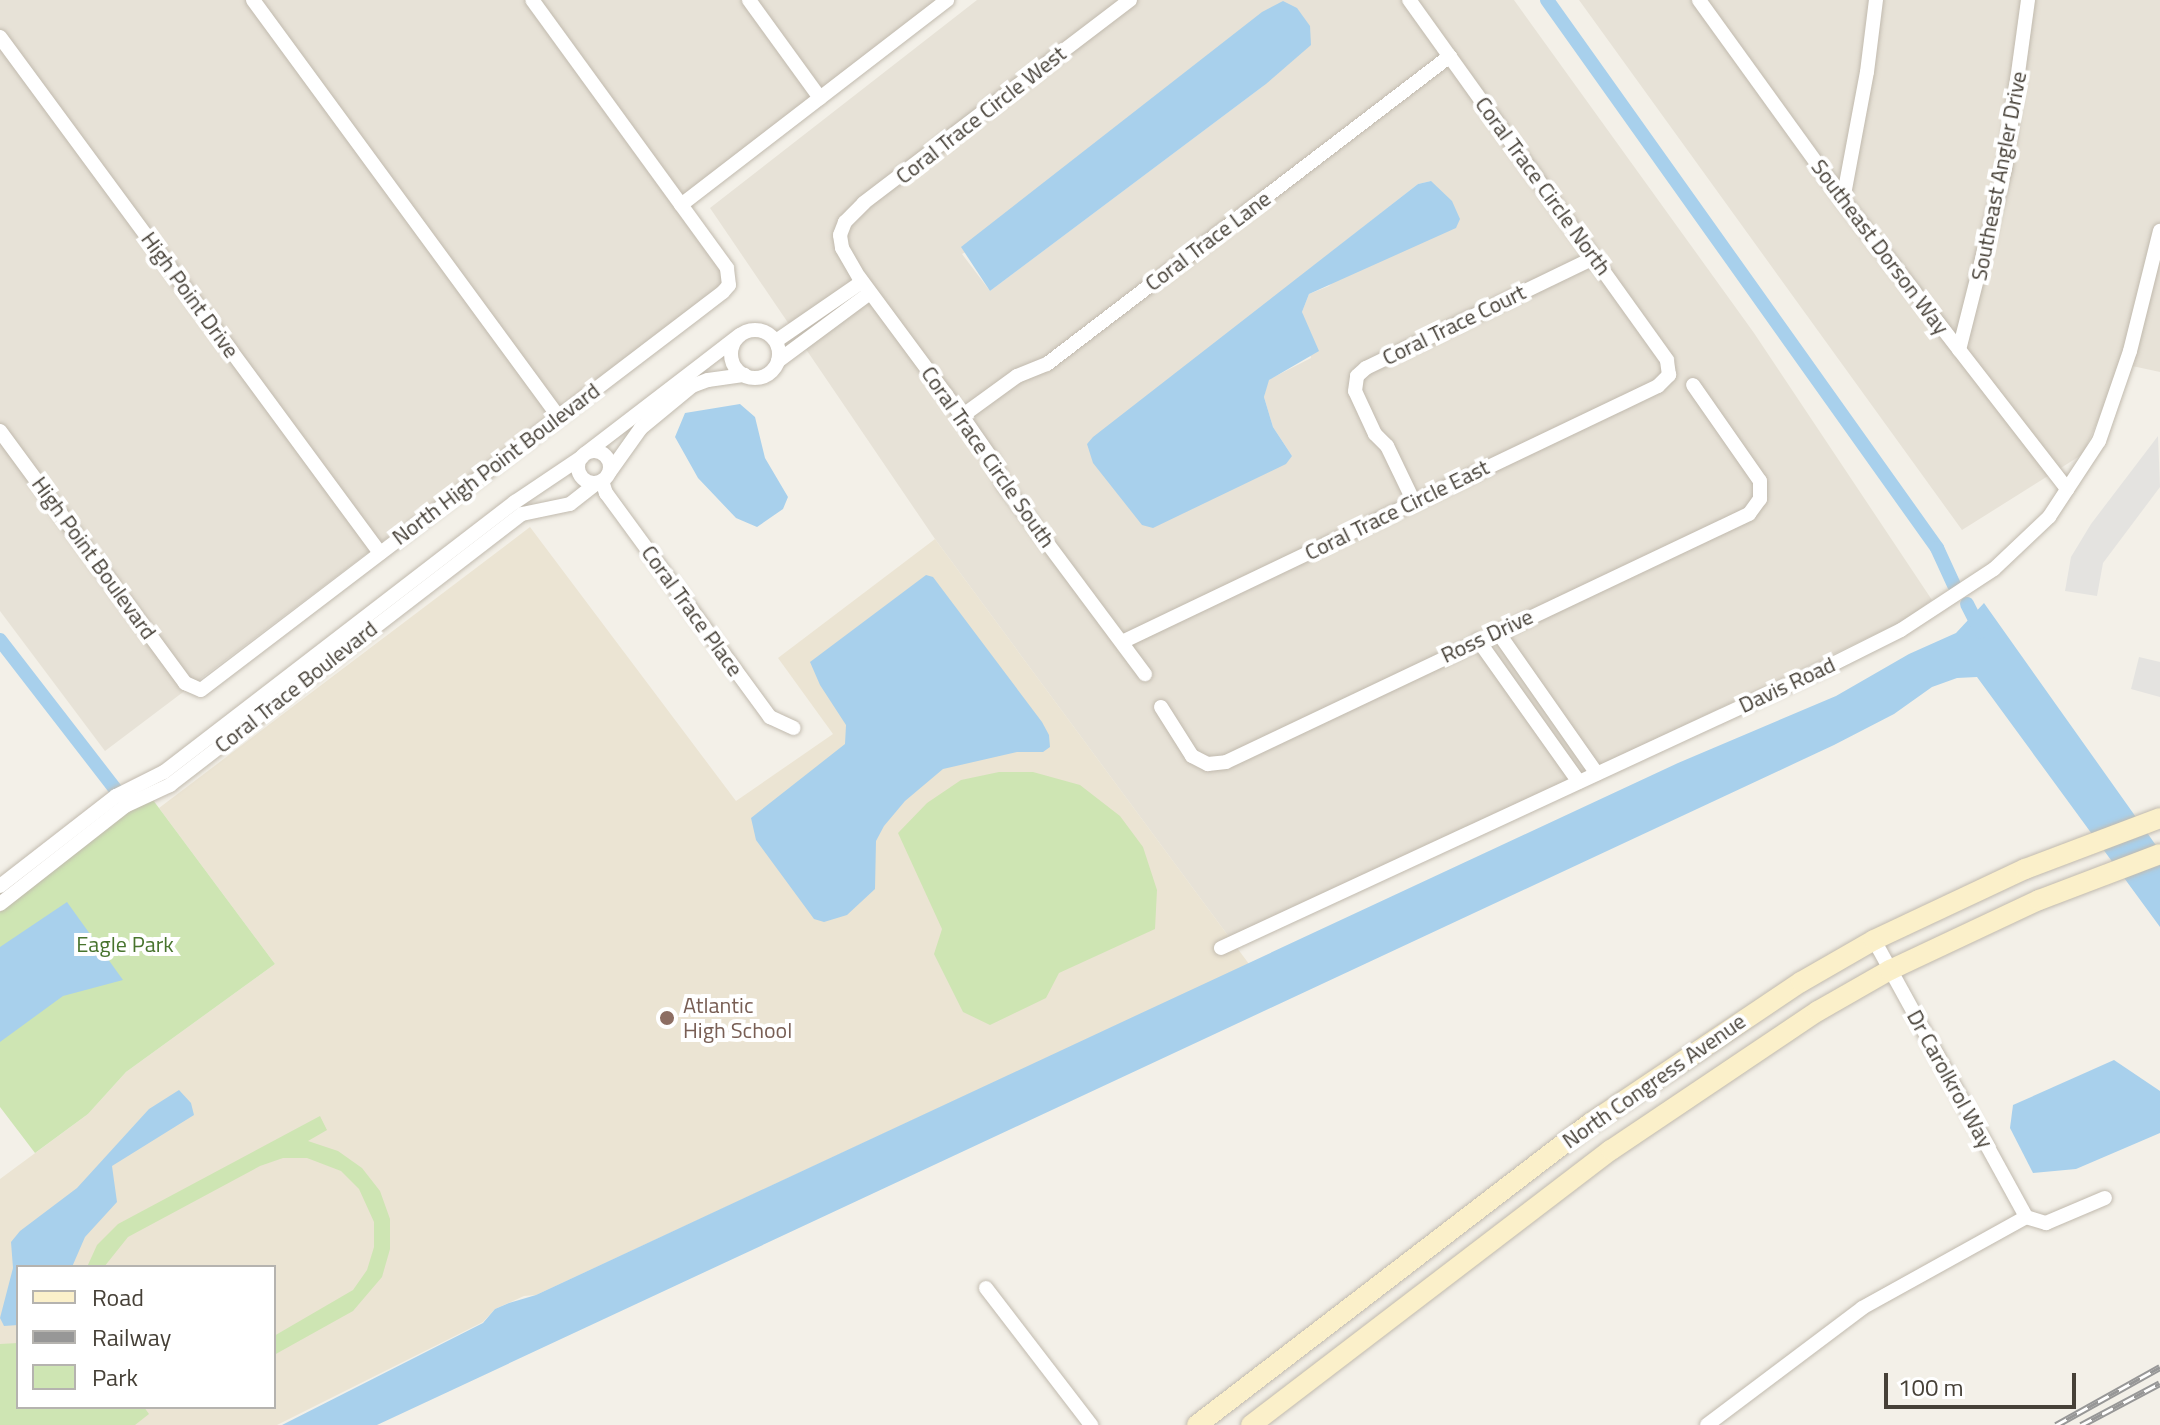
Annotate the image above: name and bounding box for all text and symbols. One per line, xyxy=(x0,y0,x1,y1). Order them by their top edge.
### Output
street label: Coral Trace Circle West xyxy=(891,40,1071,190)
street label: Southeast Angler Drive xyxy=(1966,69,2032,283)
street label: Coral Trace Circle North xyxy=(1469,92,1617,280)
street label: Southeast Dorson Way xyxy=(1806,154,1954,340)
street label: Coral Trace Lane xyxy=(1140,185,1276,297)
street label: High Point Drive xyxy=(135,227,245,363)
street label: Coral Trace Court xyxy=(1378,279,1530,371)
street label: Coral Trace Circle South xyxy=(915,361,1061,553)
street label: North High Point Boulevard xyxy=(387,377,605,551)
street label: Coral Trace Circle East xyxy=(1301,454,1493,566)
street label: High Point Boulevard xyxy=(26,472,162,644)
street label: Coral Trace Place xyxy=(636,540,748,682)
street label: Ross Drive xyxy=(1437,603,1537,669)
street label: Coral Trace Boulevard xyxy=(210,615,382,759)
street label: Davis Road xyxy=(1735,651,1839,719)
park label: Eagle Park xyxy=(76,932,174,958)
place label: Atlantic High School xyxy=(683,992,792,1044)
street label: Dr Carolkrol Way xyxy=(1901,1005,1999,1153)
street label: North Congress Avenue xyxy=(1557,1008,1751,1154)
marker: Atlantic High School xyxy=(658,1009,676,1027)
legend xyxy=(16,1265,276,1409)
text: Road xyxy=(92,1279,144,1315)
text: Railway xyxy=(92,1319,171,1355)
scale bar xyxy=(1888,1357,2080,1407)
text: Park xyxy=(92,1359,138,1395)
text: 100 m xyxy=(1898,1369,1964,1405)

